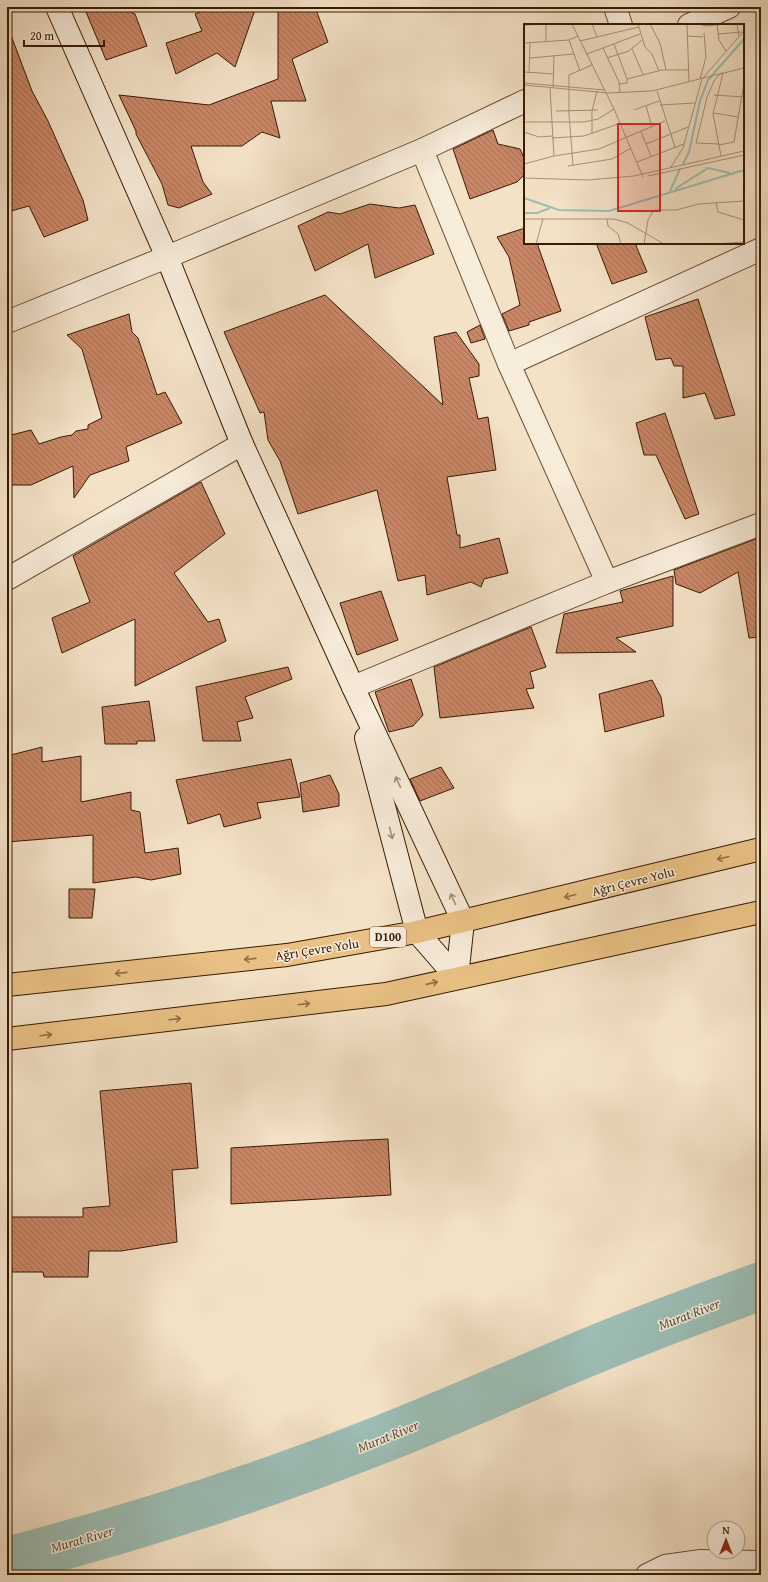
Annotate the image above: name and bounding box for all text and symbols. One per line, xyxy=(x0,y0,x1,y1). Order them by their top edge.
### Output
scale bar xyxy=(24,22,104,48)
inset map xyxy=(524,24,744,244)
text: 20 m xyxy=(30,27,54,44)
one-way arrow xyxy=(394,776,401,788)
one-way arrow xyxy=(388,826,395,839)
one-way arrow xyxy=(717,855,730,863)
street label: Ağrı Çevre Yolu xyxy=(590,862,676,901)
one-way arrow xyxy=(563,893,576,900)
one-way arrow xyxy=(449,894,456,906)
road number: D100 xyxy=(370,927,406,947)
street label: Ağrı Çevre Yolu xyxy=(274,934,360,965)
one-way arrow xyxy=(244,955,257,963)
one-way arrow xyxy=(115,969,128,976)
one-way arrow xyxy=(425,979,438,987)
one-way arrow xyxy=(297,1000,310,1007)
one-way arrow xyxy=(168,1015,181,1023)
one-way arrow xyxy=(39,1031,52,1038)
water label: Murat River xyxy=(655,1293,723,1335)
water label: Murat River xyxy=(354,1414,422,1457)
water label: Murat River xyxy=(48,1520,116,1557)
north arrow xyxy=(706,1520,746,1560)
text: N xyxy=(722,1522,730,1538)

